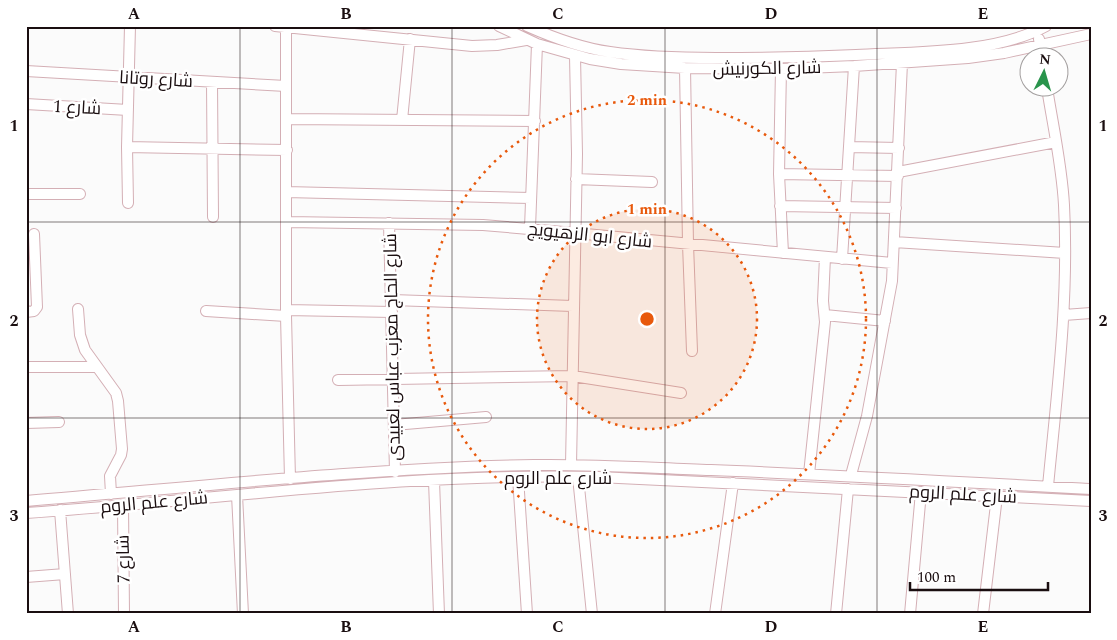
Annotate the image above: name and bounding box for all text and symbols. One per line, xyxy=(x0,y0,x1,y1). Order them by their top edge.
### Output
text: A xyxy=(128,2,141,26)
text: B xyxy=(340,2,352,26)
text: C xyxy=(552,2,564,26)
text: D xyxy=(765,2,778,26)
text: E xyxy=(978,2,988,26)
north arrow xyxy=(1020,48,1070,98)
text: N xyxy=(1038,49,1052,71)
street label: شارع الكورنيش xyxy=(712,54,822,83)
street label: شارع روتانا xyxy=(118,64,194,95)
text: 2 min xyxy=(627,89,667,112)
street label: شارع 1 xyxy=(52,93,102,122)
text: 1 xyxy=(10,114,18,138)
text: 1 xyxy=(1099,114,1107,138)
text: 1 min xyxy=(627,198,667,221)
street label: شارع ابو الزهيويج xyxy=(526,216,654,255)
street label: شارع الحاج معزب عباس لعبيدى xyxy=(377,233,408,461)
text: 2 xyxy=(10,309,19,333)
text: 2 xyxy=(1099,309,1108,333)
centre of rings xyxy=(638,310,656,328)
street label: شارع علم الروم xyxy=(504,465,612,492)
street label: شارع علم الروم xyxy=(908,478,1018,511)
street label: شارع علم الروم xyxy=(99,484,209,521)
text: 3 xyxy=(10,504,19,528)
text: 3 xyxy=(1099,504,1108,528)
street label: شارع 7 xyxy=(110,535,137,583)
scale bar xyxy=(910,560,1047,592)
text: 100 m xyxy=(917,566,956,589)
text: A xyxy=(128,615,141,639)
text: B xyxy=(340,615,352,639)
text: C xyxy=(552,615,564,639)
text: D xyxy=(765,615,778,639)
text: E xyxy=(978,615,988,639)

